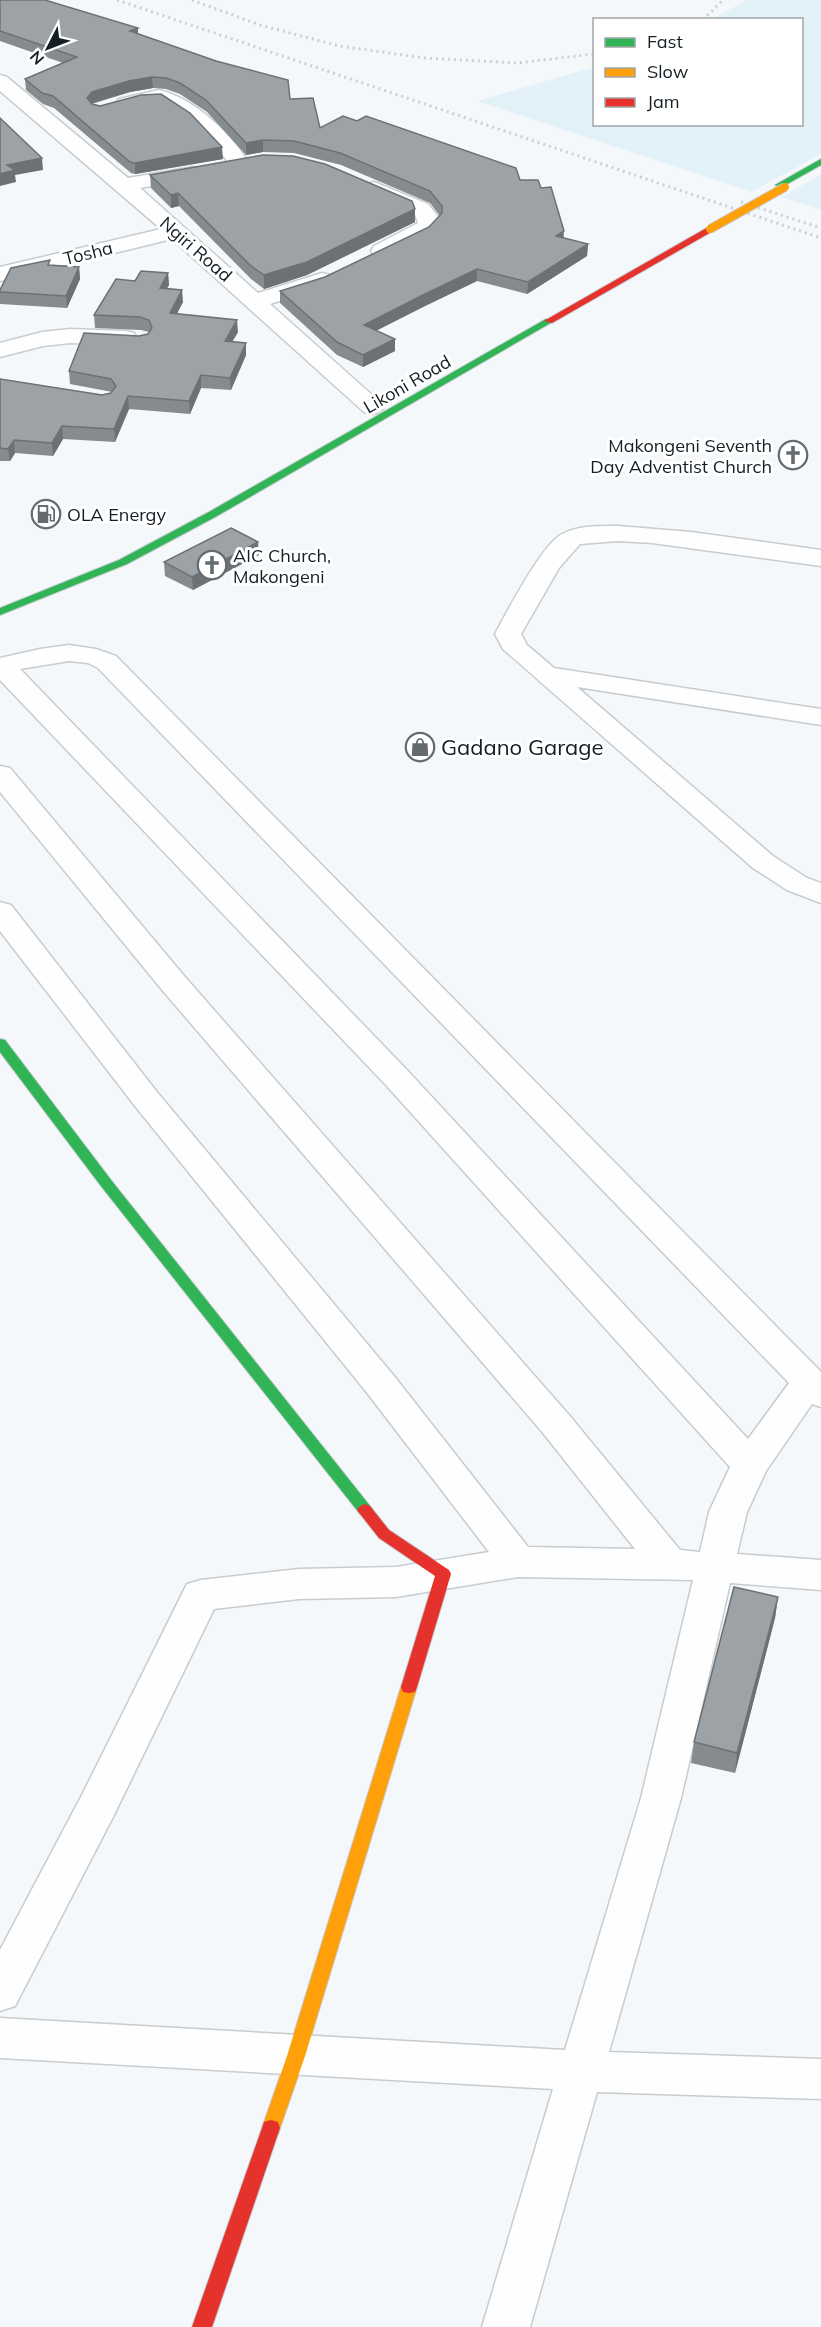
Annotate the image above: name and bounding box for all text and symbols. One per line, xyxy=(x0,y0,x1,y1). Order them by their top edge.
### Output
north arrow xyxy=(18,18,78,78)
legend xyxy=(593,18,803,126)
text: Fast xyxy=(647,30,683,53)
text: N xyxy=(25,47,48,69)
text: Slow xyxy=(647,60,689,83)
text: Jam xyxy=(647,90,680,113)
street label: Ngiri Road xyxy=(155,211,237,287)
street label: Tosha xyxy=(61,236,115,270)
street label: Likoni Road xyxy=(359,350,455,418)
place label: Makongeni Seventh Day Adventist Church xyxy=(590,434,772,478)
church icon: Makongeni Seventh Day Adventist Church xyxy=(777,439,809,471)
fuel station icon: OLA Energy xyxy=(30,498,62,530)
place label: OLA Energy xyxy=(67,503,166,526)
place label: AIC Church, Makongeni xyxy=(233,544,331,588)
church icon: AIC Church, Makongeni xyxy=(196,549,228,581)
shop icon: Gadano Garage xyxy=(404,731,436,763)
place label: Gadano Garage xyxy=(441,733,603,761)

